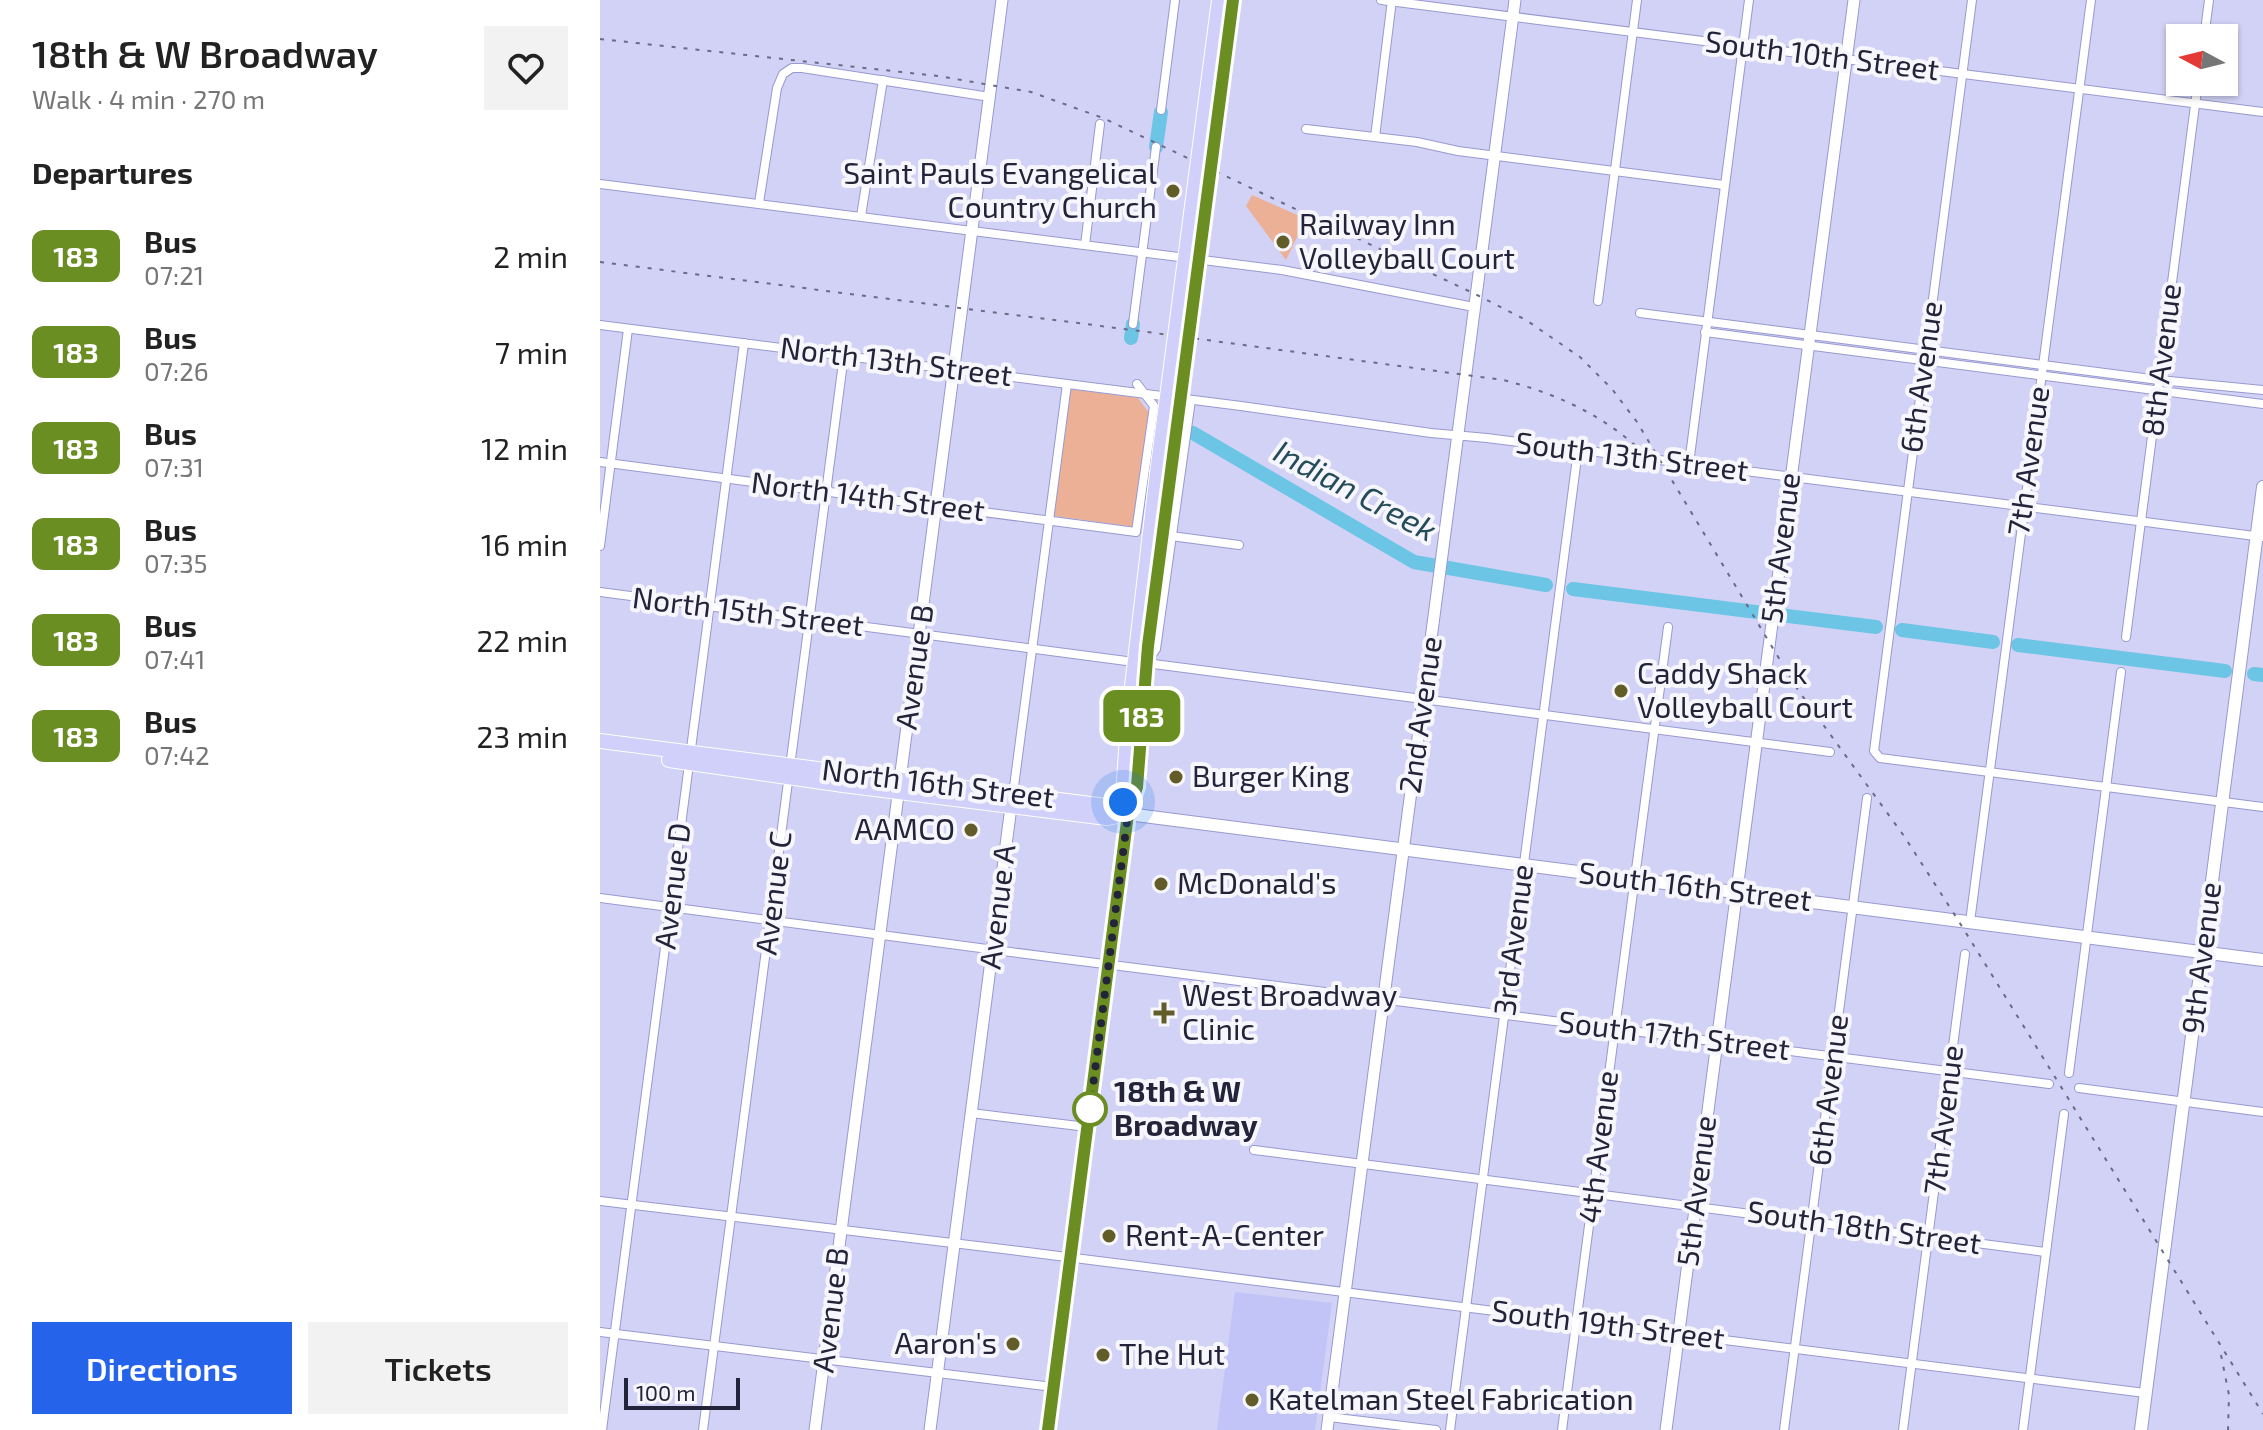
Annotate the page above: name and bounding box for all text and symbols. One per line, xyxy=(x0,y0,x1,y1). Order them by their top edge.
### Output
street label: South 10th Street xyxy=(1703,22,1941,86)
north arrow xyxy=(2166,24,2238,96)
map controls xyxy=(2166,24,2238,96)
button: heart xyxy=(484,26,568,110)
text: 18th & W Broadway xyxy=(32,30,378,76)
text: Walk · 4 min · 270 m xyxy=(32,83,265,114)
text: Departures xyxy=(32,154,193,190)
place label: Saint Pauls Evangelical Country Church xyxy=(843,154,1157,224)
marker: Saint Pauls Evangelical Country Church xyxy=(1164,182,1182,200)
place label: Railway Inn Volleyball Court xyxy=(1299,205,1515,275)
text: Bus xyxy=(144,223,197,259)
marker: Railway Inn Volleyball Court xyxy=(1274,233,1292,251)
text: 2 min xyxy=(493,238,568,274)
text: 183 xyxy=(53,239,99,273)
text: 07:21 xyxy=(144,259,204,290)
street label: 8th Avenue xyxy=(2133,281,2187,438)
street label: 6th Avenue xyxy=(1892,299,1948,455)
text: Bus xyxy=(144,319,197,355)
street label: North 13th Street xyxy=(778,328,1014,392)
text: 7 min xyxy=(495,334,568,370)
text: 183 xyxy=(53,335,99,369)
text: 07:26 xyxy=(144,355,209,386)
street label: 7th Avenue xyxy=(1999,384,2055,538)
text: Bus xyxy=(144,415,197,451)
street label: South 13th Street xyxy=(1514,423,1751,487)
text: 12 min xyxy=(481,430,568,466)
text: 183 xyxy=(53,431,99,465)
water label: Indian Creek xyxy=(1268,431,1444,548)
text: 07:31 xyxy=(144,451,204,482)
street label: North 14th Street xyxy=(749,463,987,527)
street label: 5th Avenue xyxy=(1752,470,1806,625)
text: Bus xyxy=(144,511,197,547)
text: 16 min xyxy=(481,526,568,562)
text: 183 xyxy=(53,527,99,561)
text: 07:35 xyxy=(144,547,208,578)
street label: North 15th Street xyxy=(631,578,866,642)
street label: Avenue B xyxy=(886,602,940,732)
text: Bus xyxy=(144,607,197,643)
text: 22 min xyxy=(476,622,568,658)
text: 183 xyxy=(53,623,99,657)
street label: 2nd Avenue xyxy=(1390,634,1448,795)
text: 07:41 xyxy=(144,643,205,674)
place label: Caddy Shack Volleyball Court xyxy=(1637,654,1853,724)
marker: Caddy Shack Volleyball Court xyxy=(1612,682,1630,700)
line badge: 183 xyxy=(1096,690,1188,742)
text: 183 xyxy=(1119,699,1165,733)
text: Bus xyxy=(144,703,197,739)
text: 23 min xyxy=(477,718,568,754)
text: 183 xyxy=(53,719,99,753)
text: 07:42 xyxy=(144,739,210,770)
street label: North 16th Street xyxy=(820,750,1056,814)
place label: Burger King xyxy=(1192,757,1350,793)
marker: Burger King xyxy=(1167,768,1185,786)
your location xyxy=(1103,782,1143,822)
place label: AAMCO xyxy=(855,810,955,846)
street label: Avenue D xyxy=(645,820,697,951)
marker: AAMCO xyxy=(962,821,980,839)
street label: Avenue C xyxy=(747,829,797,957)
street label: Avenue A xyxy=(971,842,1022,971)
street label: South 16th Street xyxy=(1577,853,1814,917)
street label: 3rd Avenue xyxy=(1485,862,1539,1017)
place label: McDonald's xyxy=(1177,864,1336,900)
marker: McDonald's xyxy=(1152,875,1170,893)
street label: 9th Avenue xyxy=(2173,880,2227,1036)
place label: West Broadway Clinic xyxy=(1182,976,1397,1046)
marker: West Broadway Clinic xyxy=(1153,1002,1175,1024)
street label: South 17th Street xyxy=(1557,1002,1792,1066)
street label: 6th Avenue xyxy=(1800,1012,1854,1168)
street label: 7th Avenue xyxy=(1915,1043,1969,1197)
street label: 4th Avenue xyxy=(1570,1068,1624,1225)
place label: 18th & W Broadway xyxy=(1114,1072,1258,1143)
marker: 18th & W Broadway xyxy=(1073,1092,1107,1126)
street label: 5th Avenue xyxy=(1668,1113,1722,1268)
street label: South 18th Street xyxy=(1745,1192,1983,1260)
place label: Rent-A-Center xyxy=(1125,1216,1324,1252)
marker: Rent-A-Center xyxy=(1100,1227,1118,1245)
street label: Avenue B xyxy=(803,1245,855,1374)
street label: South 19th Street xyxy=(1490,1291,1727,1355)
button: Directions xyxy=(32,1322,292,1414)
button: Tickets xyxy=(308,1322,568,1414)
place label: Aaron's xyxy=(895,1324,997,1360)
marker: Aaron's xyxy=(1004,1335,1022,1353)
place label: The Hut xyxy=(1119,1335,1225,1371)
marker: The Hut xyxy=(1094,1346,1112,1364)
scale bar xyxy=(624,1374,740,1410)
text: 100 m xyxy=(636,1379,695,1405)
place label: Katelman Steel Fabrication xyxy=(1268,1380,1634,1416)
marker: Katelman Steel Fabrication xyxy=(1243,1391,1261,1409)

